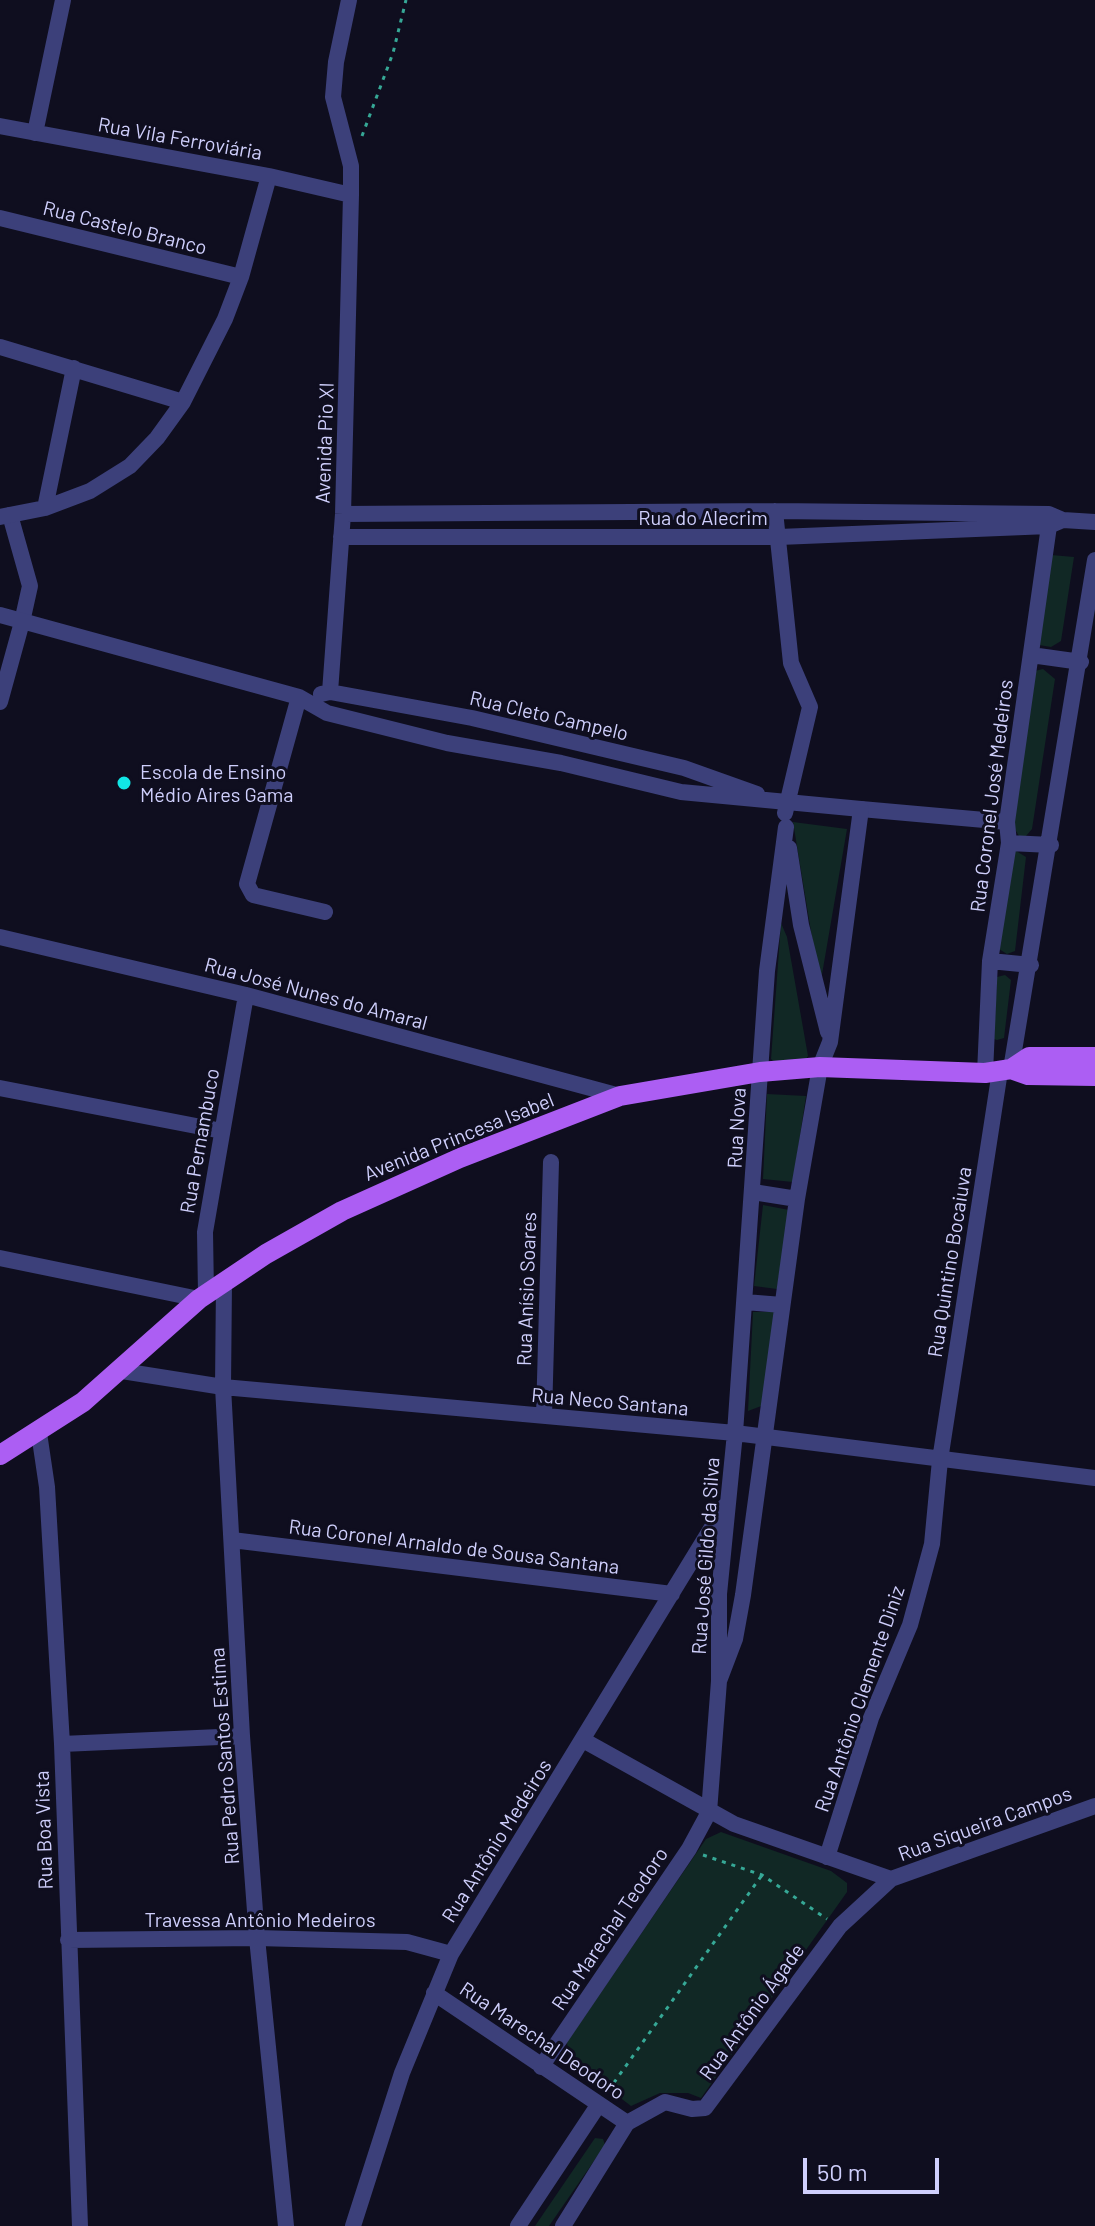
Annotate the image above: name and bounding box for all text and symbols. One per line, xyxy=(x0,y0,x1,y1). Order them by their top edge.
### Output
street label: Rua Vila Ferroviária xyxy=(96,113,264,165)
street label: Rua Castelo Branco xyxy=(41,196,209,260)
street label: Avenida Pio XI xyxy=(311,382,339,504)
street label: Rua do Alecrim xyxy=(638,506,768,530)
street label: Rua Coronel José Medeiros xyxy=(966,678,1018,914)
street label: Rua Cleto Campelo xyxy=(467,686,631,746)
place label: Escola de Ensino Médio Aires Gama xyxy=(140,760,293,807)
marker: Escola de Ensino Médio Aires Gama xyxy=(115,774,133,792)
street label: Rua José Nunes do Amaral xyxy=(202,953,430,1035)
street label: Rua Pernambuco xyxy=(175,1067,225,1215)
street label: Rua Nova xyxy=(723,1087,751,1169)
street label: Avenida Princesa Isabel xyxy=(360,1088,558,1186)
street label: Rua Quintino Bocaiuva xyxy=(923,1165,977,1359)
street label: Rua Anísio Soares xyxy=(512,1212,542,1366)
street label: Rua Neco Santana xyxy=(530,1383,690,1421)
street label: Rua José Gildo da Silva xyxy=(687,1457,725,1655)
street label: Rua Coronel Arnaldo de Sousa Santana xyxy=(287,1515,621,1579)
street label: Rua Antônio Clemente Diniz xyxy=(810,1583,910,1815)
street label: Rua Pedro Santos Estima xyxy=(205,1647,245,1865)
street label: Rua Antônio Medeiros xyxy=(437,1755,557,1927)
street label: Rua Boa Vista xyxy=(30,1770,58,1890)
street label: Rua Siqueira Campos xyxy=(895,1781,1075,1867)
street label: Rua Marechal Teodoro xyxy=(547,1843,673,2015)
street label: Travessa Antônio Medeiros xyxy=(144,1908,376,1932)
street label: Rua Antônio Ágade xyxy=(694,1939,810,2085)
street label: Rua Marechal Deodoro xyxy=(455,1977,629,2105)
scale bar xyxy=(807,2142,943,2192)
text: 50 m xyxy=(817,2157,868,2186)

